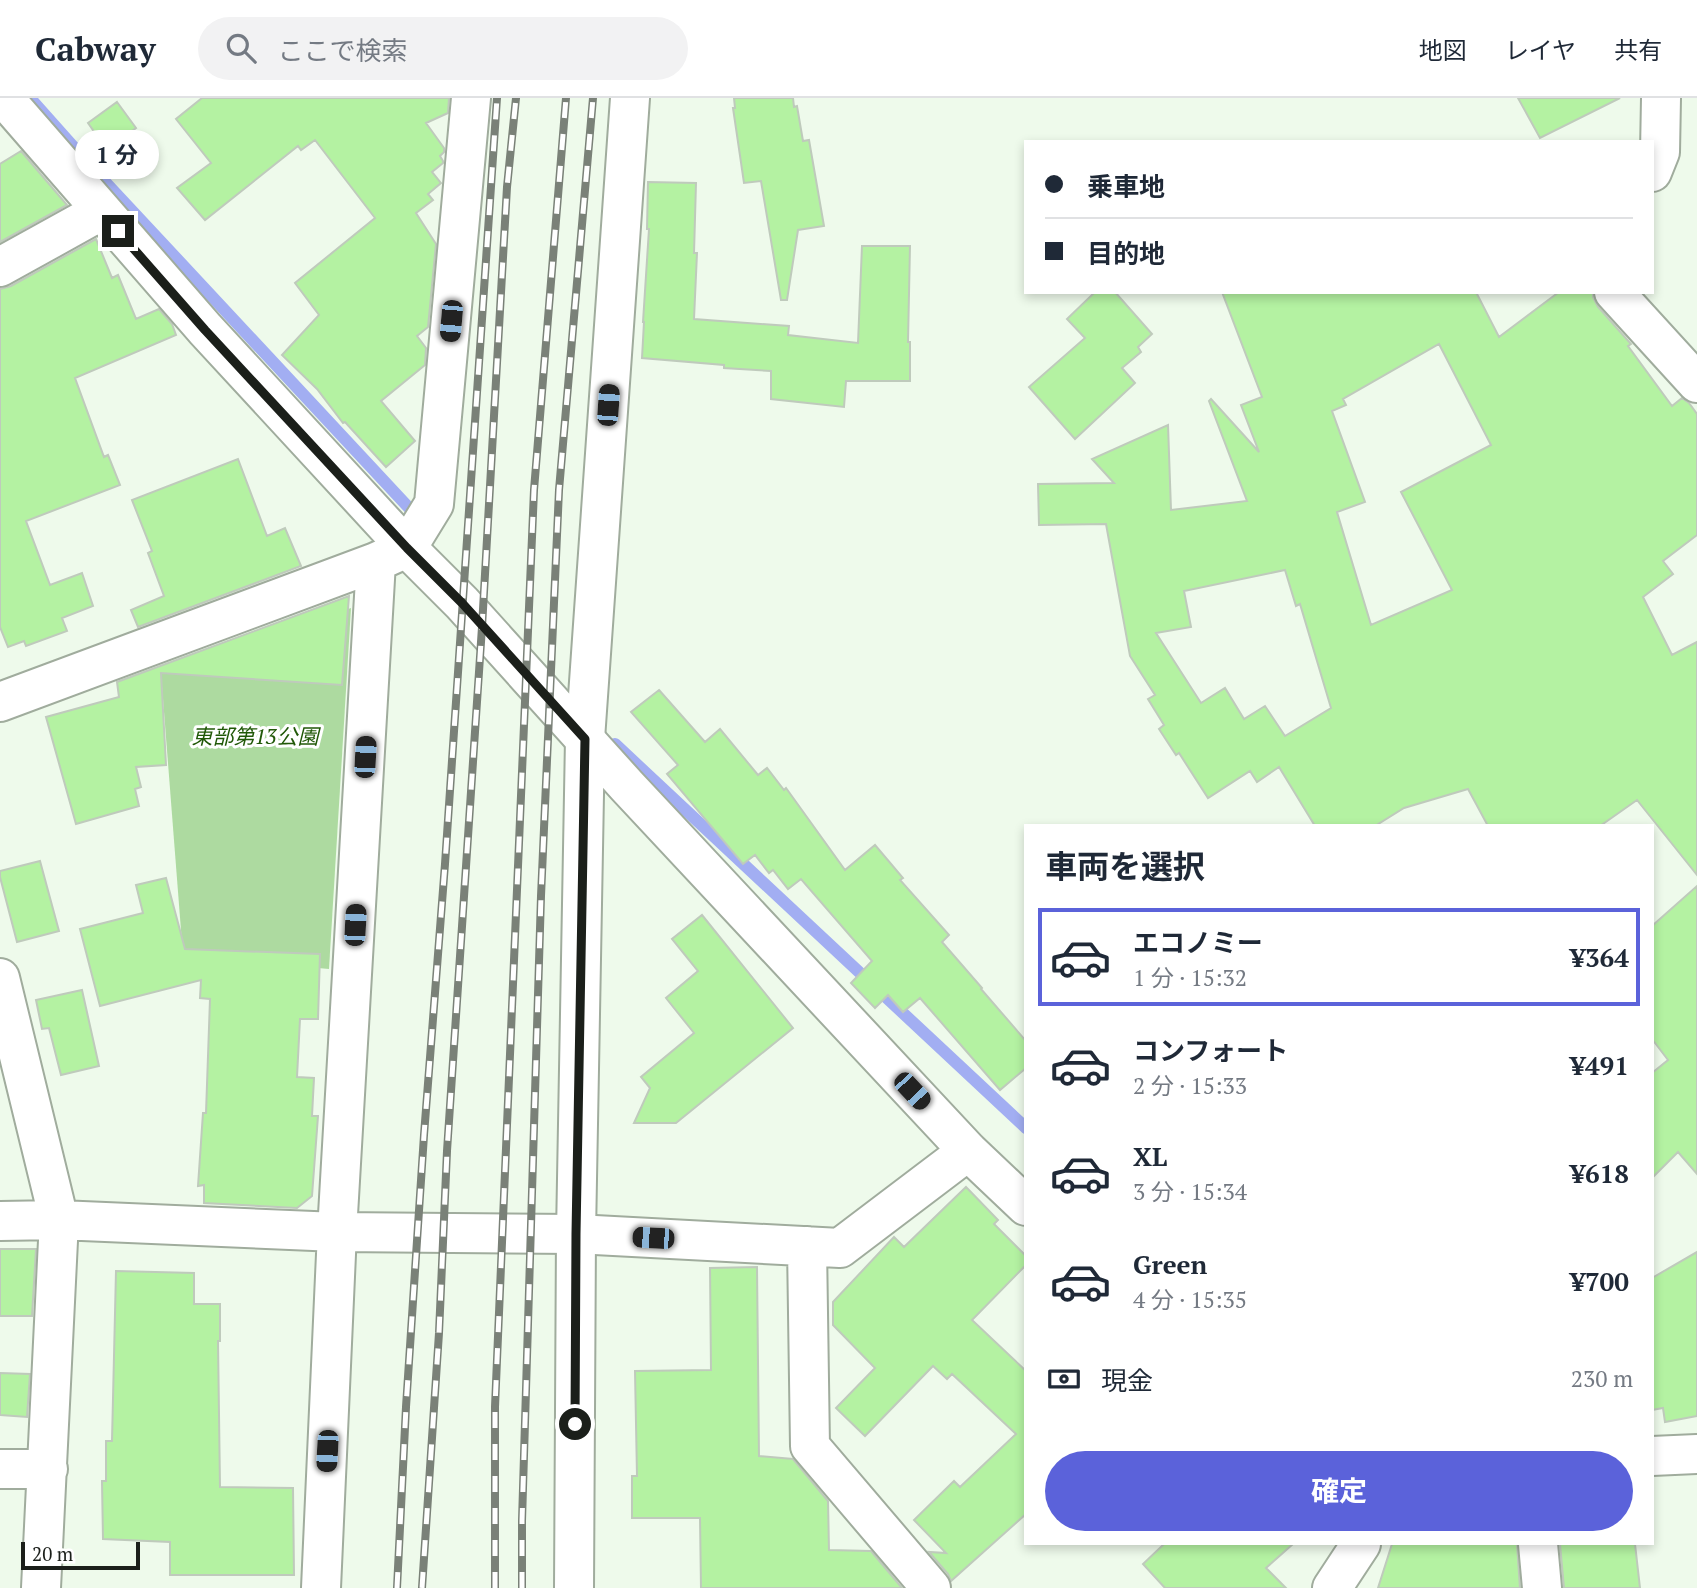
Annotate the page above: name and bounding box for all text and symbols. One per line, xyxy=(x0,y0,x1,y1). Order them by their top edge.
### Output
search box xyxy=(198,17,688,80)
text: Cabway xyxy=(35,27,156,70)
icon: search xyxy=(222,29,260,67)
text: ここで検索 xyxy=(278,33,408,67)
text: 地図 xyxy=(1419,34,1467,66)
text: レイヤ xyxy=(1505,34,1576,66)
text: 共有 xyxy=(1614,34,1662,66)
callout: 1 分 xyxy=(76,130,160,178)
text: 1 分 xyxy=(96,139,138,170)
text: 乗車地 xyxy=(1087,169,1165,203)
route end xyxy=(102,215,134,247)
text: 目的地 xyxy=(1087,236,1165,270)
car xyxy=(439,299,464,343)
car xyxy=(597,383,620,427)
park label: 東部第13公園 xyxy=(191,722,321,750)
car xyxy=(354,735,377,779)
text: 車両を選択 xyxy=(1045,845,1205,887)
car xyxy=(344,903,367,947)
text: エコノミー xyxy=(1133,925,1263,959)
icon: car xyxy=(1049,926,1112,989)
text: ¥364 xyxy=(1570,940,1629,974)
text: 1 分 · 15:32 xyxy=(1133,962,1247,993)
text: コンフォート xyxy=(1133,1033,1288,1067)
icon: car xyxy=(1049,1034,1112,1097)
text: ¥491 xyxy=(1570,1048,1629,1082)
car xyxy=(890,1068,935,1114)
text: 2 分 · 15:33 xyxy=(1133,1070,1247,1101)
text: XL xyxy=(1133,1139,1167,1173)
icon: car xyxy=(1049,1142,1112,1205)
text: ¥618 xyxy=(1570,1156,1629,1190)
text: 3 分 · 15:34 xyxy=(1133,1176,1247,1207)
car xyxy=(632,1226,675,1250)
text: Green xyxy=(1133,1247,1207,1281)
icon: car xyxy=(1049,1250,1112,1313)
text: ¥700 xyxy=(1570,1264,1629,1298)
text: 4 分 · 15:35 xyxy=(1133,1284,1247,1315)
icon: cash xyxy=(1045,1360,1083,1398)
text: 現金 xyxy=(1101,1363,1153,1397)
text: 230 m xyxy=(1571,1363,1633,1394)
route start xyxy=(559,1408,591,1440)
car xyxy=(316,1429,339,1473)
button: 確定 xyxy=(1045,1451,1633,1531)
scale bar xyxy=(21,1539,140,1571)
text: 20 m xyxy=(32,1541,73,1566)

